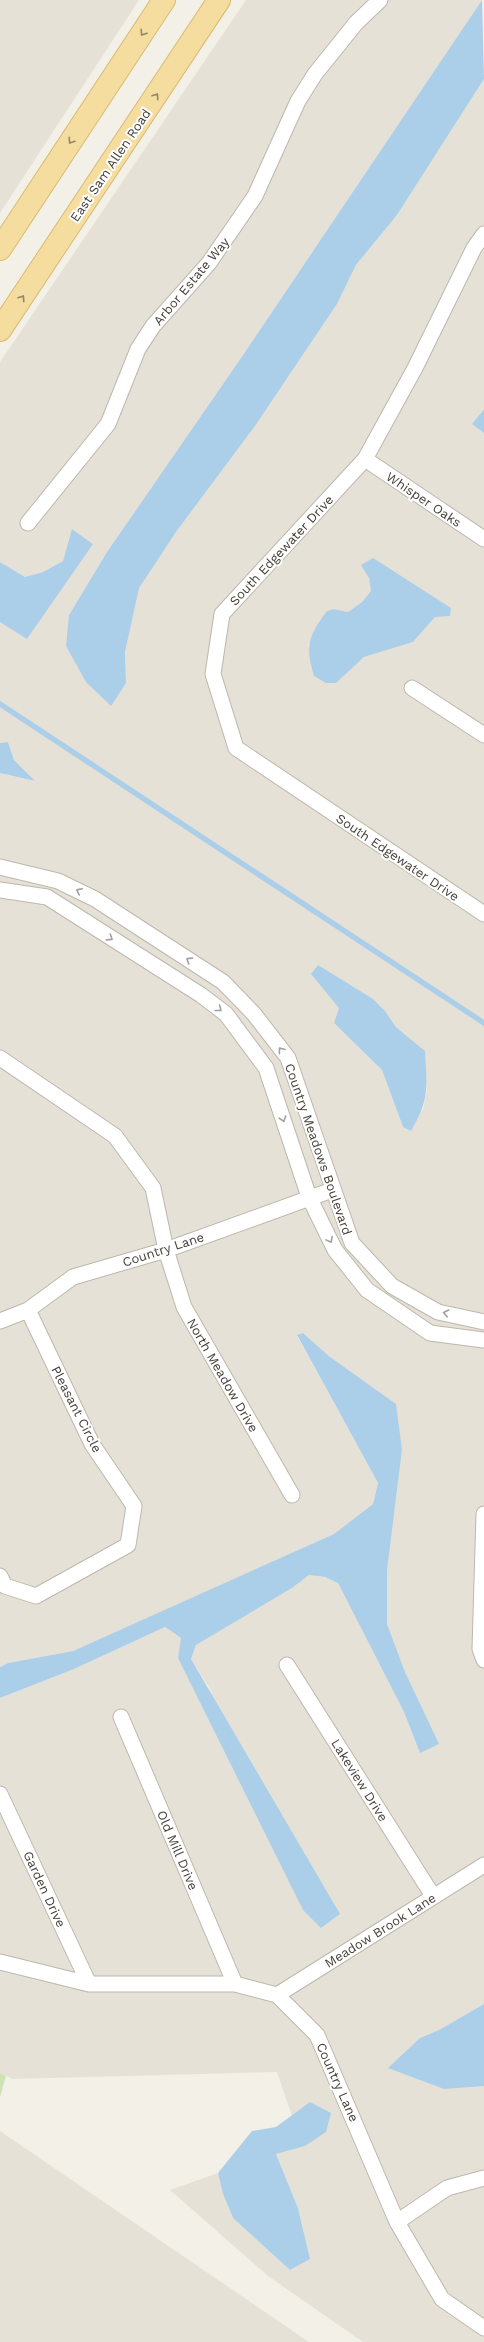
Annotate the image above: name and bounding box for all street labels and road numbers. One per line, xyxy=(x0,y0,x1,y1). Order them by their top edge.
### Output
street label: East Sam Allen Road xyxy=(67,106,154,224)
street label: Arbor Estate Way xyxy=(150,234,233,328)
street label: Whisper Oaks xyxy=(383,469,464,530)
street label: South Edgewater Drive xyxy=(226,492,336,609)
street label: South Edgewater Drive xyxy=(333,811,462,904)
street label: Country Meadows Boulevard xyxy=(282,1061,355,1237)
street label: Country Lane xyxy=(120,1229,206,1270)
street label: North Meadow Drive xyxy=(184,1316,261,1435)
street label: Pleasant Circle xyxy=(48,1363,105,1455)
street label: Lakeview Drive xyxy=(328,1736,391,1824)
street label: Old Mill Drive xyxy=(154,1808,201,1892)
street label: Garden Drive xyxy=(20,1849,69,1930)
street label: Meadow Brook Lane xyxy=(322,1890,439,1971)
street label: Country Lane xyxy=(313,2040,362,2124)

